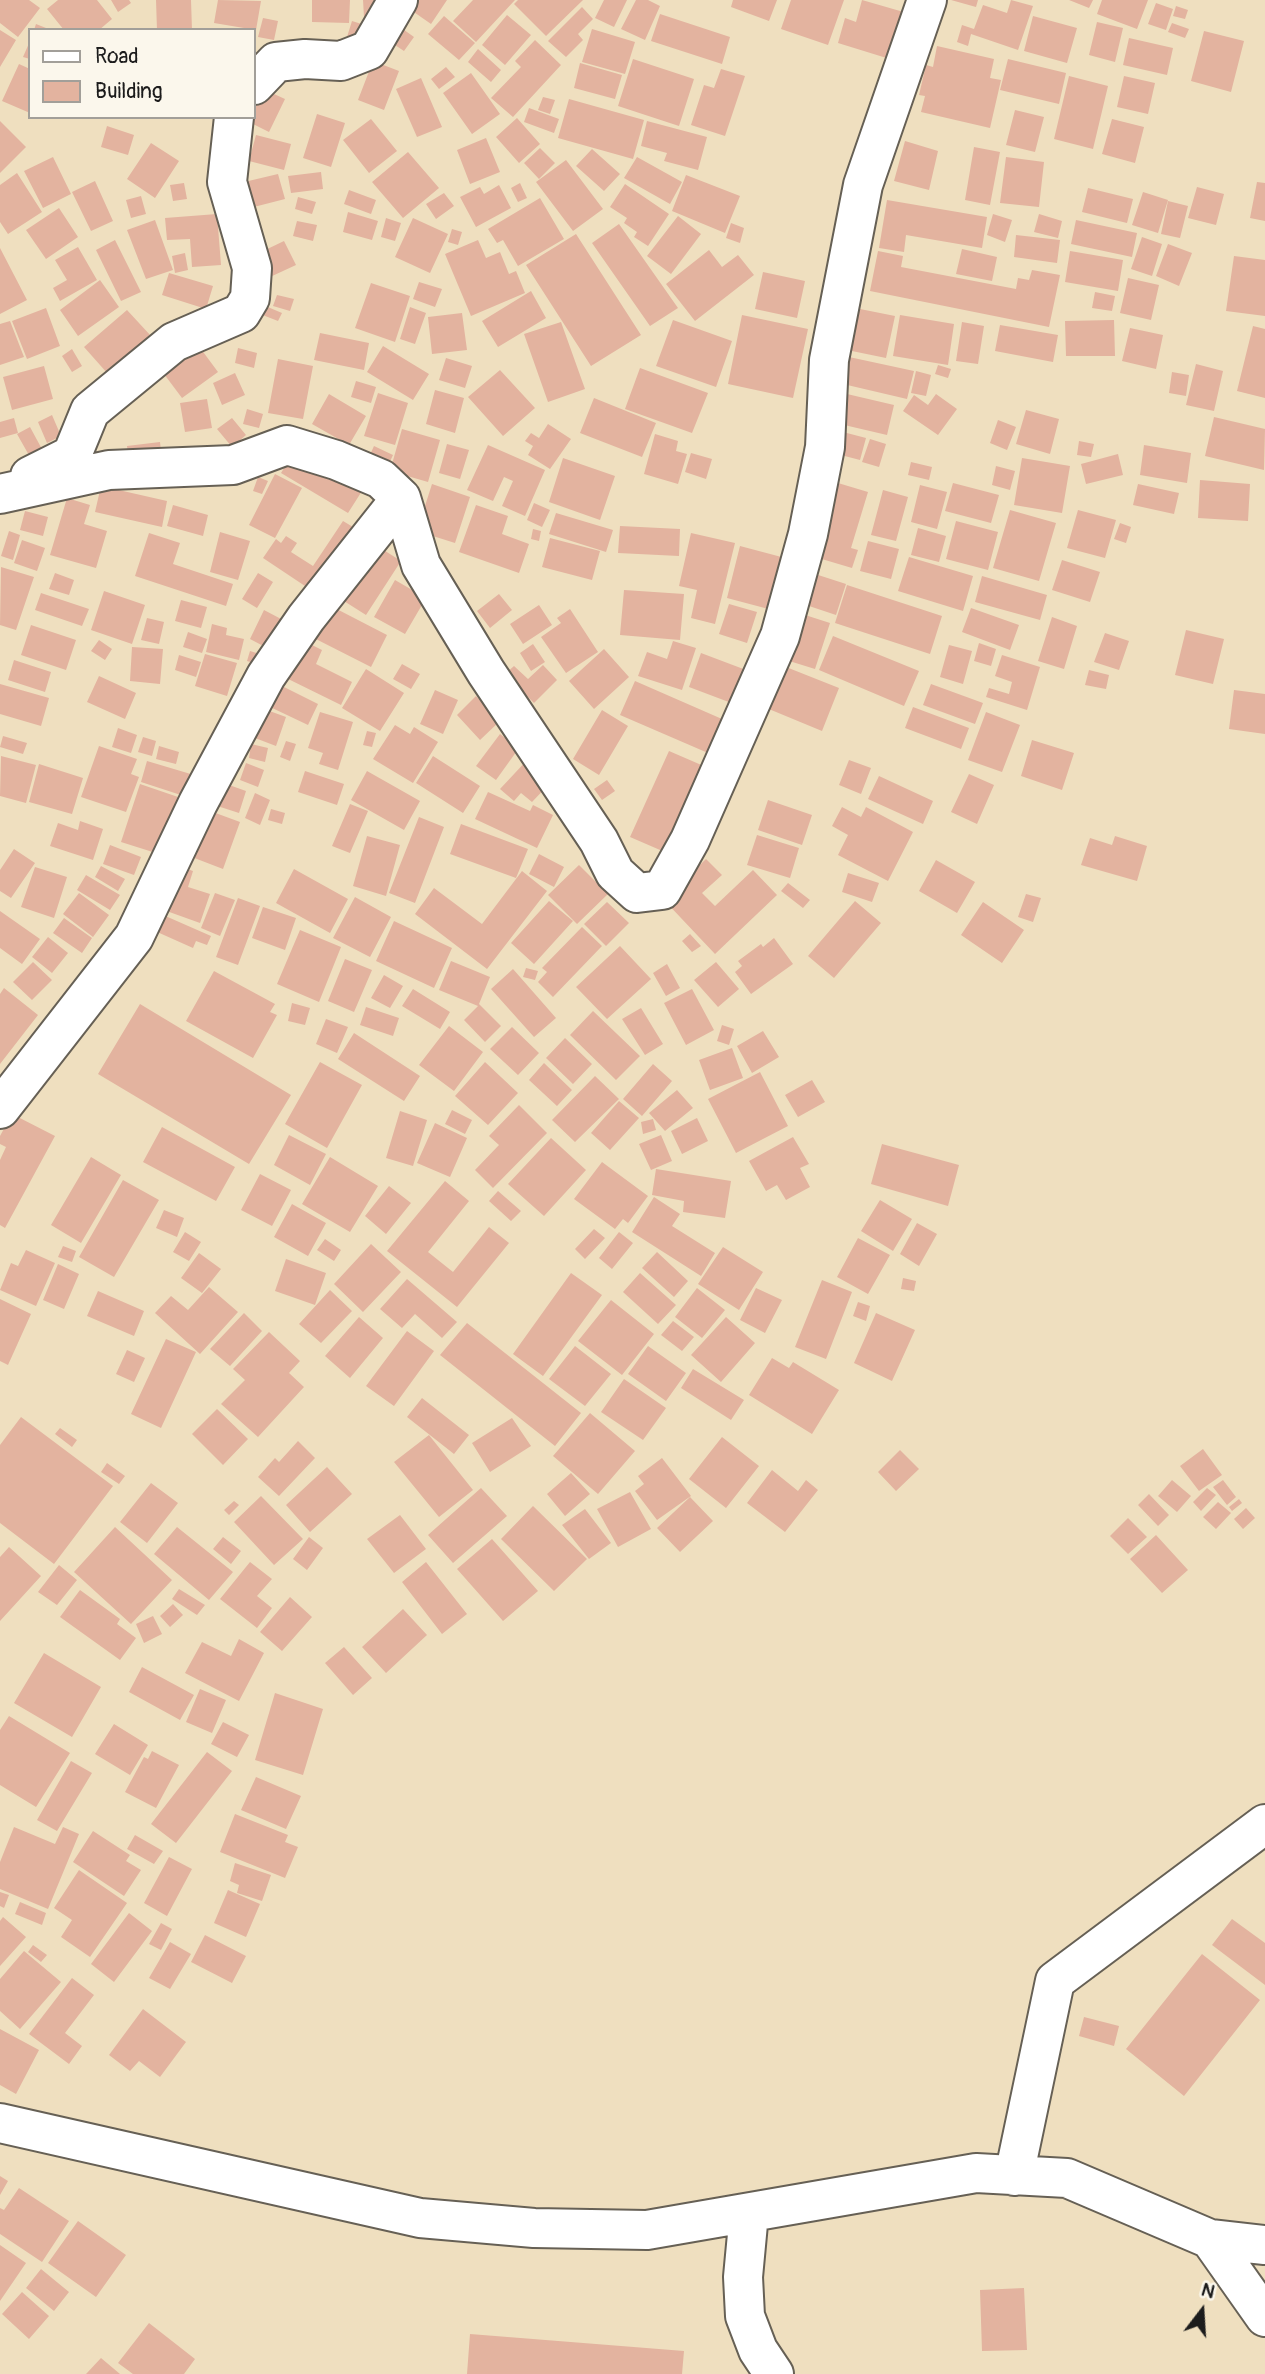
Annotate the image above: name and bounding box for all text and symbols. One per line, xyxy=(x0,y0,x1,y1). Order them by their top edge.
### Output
legend xyxy=(28,28,256,119)
text: Road xyxy=(95,43,139,70)
text: Building xyxy=(95,78,162,105)
north arrow xyxy=(1167,2276,1237,2346)
text: N xyxy=(1198,2278,1218,2304)

